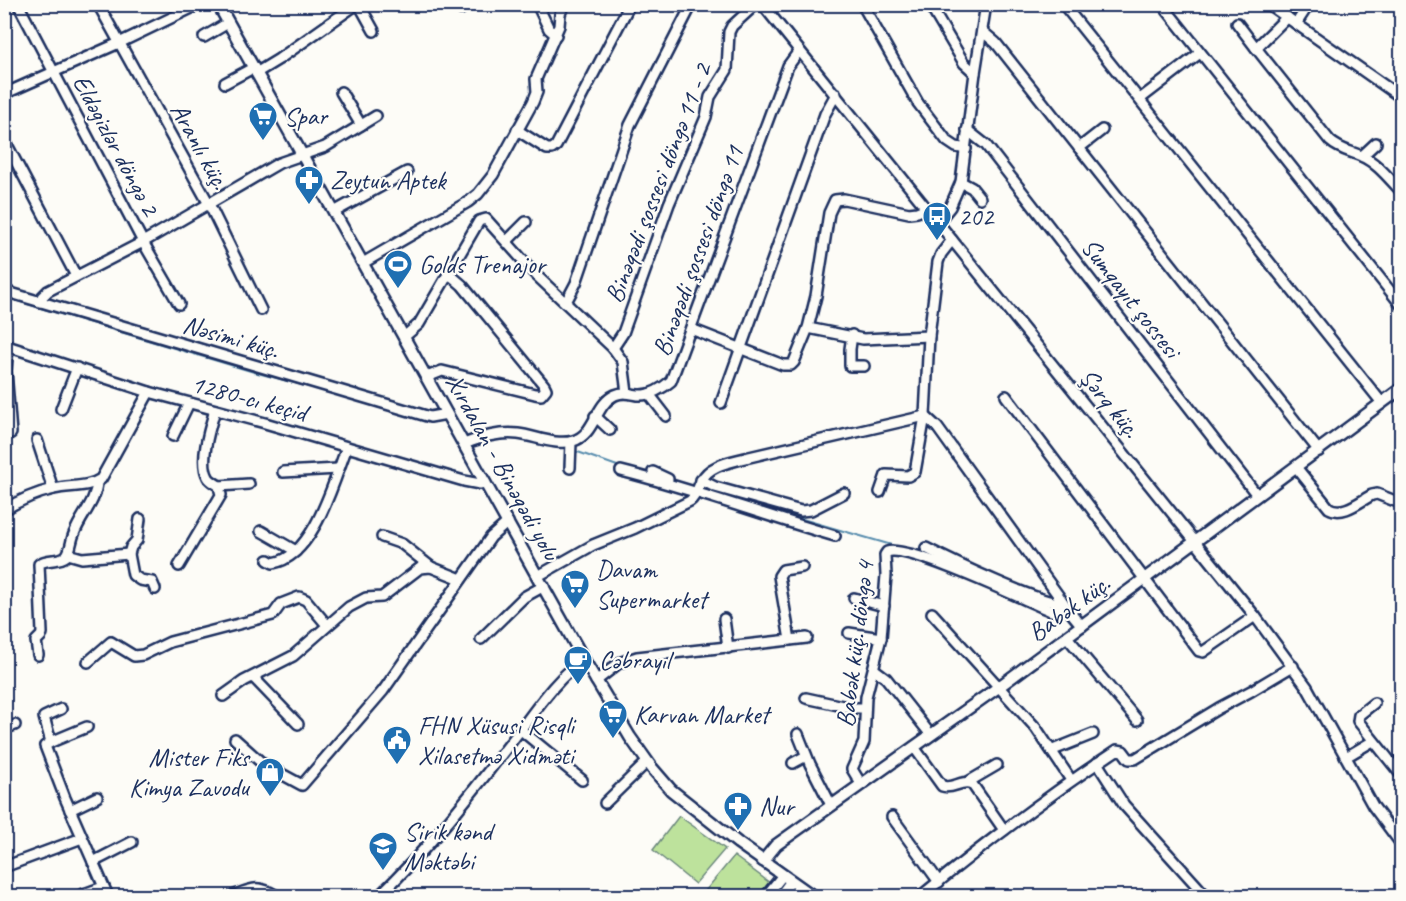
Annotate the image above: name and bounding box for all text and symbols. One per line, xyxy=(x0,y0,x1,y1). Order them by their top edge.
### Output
street label: Binəqədi şossesi döngə 11 - 2 xyxy=(598,59,718,307)
street label: Eldəgizlər döngə 2 xyxy=(65,69,168,223)
street label: Aranlı küç. xyxy=(163,97,238,196)
supermarket icon: Spar xyxy=(247,100,279,142)
place label: Spar xyxy=(284,100,329,133)
street label: Binəqədi şossesi döngə 11 xyxy=(646,142,750,360)
pharmacy icon: Zeytun Aptek xyxy=(293,164,325,206)
place label: Zeytun Aptek xyxy=(330,164,448,197)
bus stop icon: 202 xyxy=(921,200,953,242)
place label: 202 xyxy=(958,200,995,233)
street label: Sumqayıt şossesi xyxy=(1074,231,1190,367)
sports icon: Golds Trenajor xyxy=(382,248,414,290)
place label: Golds Trenajor xyxy=(419,248,548,281)
street label: Nəsimi küç. xyxy=(179,308,284,367)
street label: Şərq küç. xyxy=(1072,362,1149,445)
street label: 1280-cı keçid xyxy=(188,367,314,430)
street label: Xırdalan - Binəqədi yolu xyxy=(438,368,568,567)
place label: Davam Supermarket xyxy=(596,553,710,616)
street label: Babək küç. döngə 4 xyxy=(828,557,882,729)
street label: Babək küç. xyxy=(1021,567,1117,649)
supermarket icon: Davam Supermarket xyxy=(559,568,591,610)
cafe icon: Cəbrayıl xyxy=(562,644,594,686)
place label: Cəbrayıl xyxy=(599,644,674,677)
supermarket icon: Karvan Market xyxy=(597,698,629,740)
place label: Karvan Market xyxy=(634,698,772,731)
place label: FHN Xüsusi Risqli Xilasetmə Xidməti xyxy=(418,709,577,772)
public building icon: FHN Xüsusi Risqli Xilasetmə Xidməti xyxy=(381,724,413,766)
place label: Mister Fiks Kimya Zavodu xyxy=(129,741,251,804)
shop icon: Mister Fiks Kimya Zavodu xyxy=(254,756,286,798)
pharmacy icon: Nur xyxy=(722,790,754,832)
place label: Nur xyxy=(759,790,796,823)
place label: Sirik kənd Məktəbi xyxy=(404,815,496,878)
school or university icon: Sirik kənd Məktəbi xyxy=(367,830,399,872)

